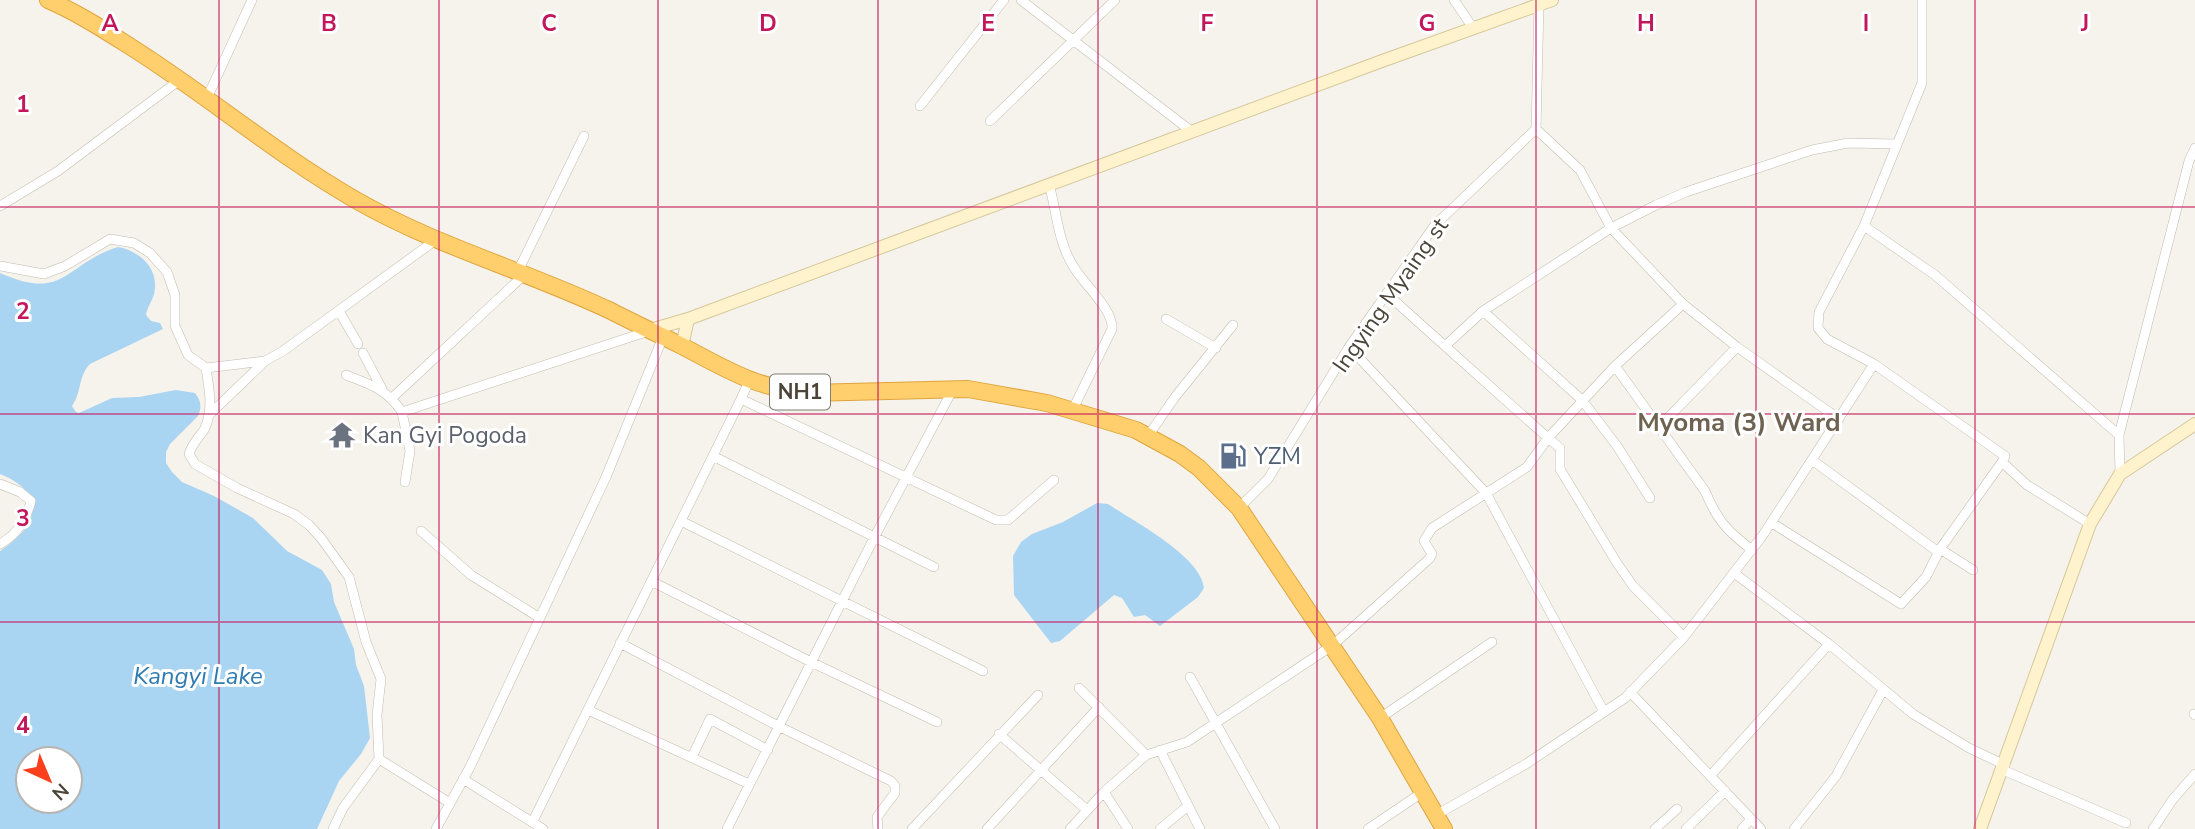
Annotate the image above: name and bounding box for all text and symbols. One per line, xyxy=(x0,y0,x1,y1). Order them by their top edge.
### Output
text: A xyxy=(101,8,119,39)
text: B xyxy=(321,8,337,39)
text: C xyxy=(541,8,557,39)
text: D xyxy=(759,8,777,39)
text: E xyxy=(981,8,995,39)
text: F xyxy=(1201,8,1214,39)
text: G xyxy=(1419,8,1435,39)
text: H xyxy=(1637,8,1655,39)
text: I xyxy=(1863,8,1869,39)
text: J xyxy=(2080,8,2089,39)
text: 1 xyxy=(16,89,30,120)
street label: Ingying Myaing st xyxy=(1325,211,1456,379)
text: 2 xyxy=(16,296,30,327)
road number: NH1 xyxy=(770,374,830,410)
district label: Myoma (3) Ward xyxy=(1637,405,1841,440)
temple icon: Kan Gyi Pogoda xyxy=(327,420,357,450)
place label: Kan Gyi Pogoda xyxy=(363,420,527,451)
fuel station icon: YZM xyxy=(1218,441,1248,471)
place label: YZM xyxy=(1253,441,1301,472)
text: 3 xyxy=(16,503,30,534)
water label: Kangyi Lake xyxy=(133,660,263,692)
text: 4 xyxy=(16,710,30,741)
north arrow xyxy=(14,745,84,815)
text: N xyxy=(46,777,74,806)

